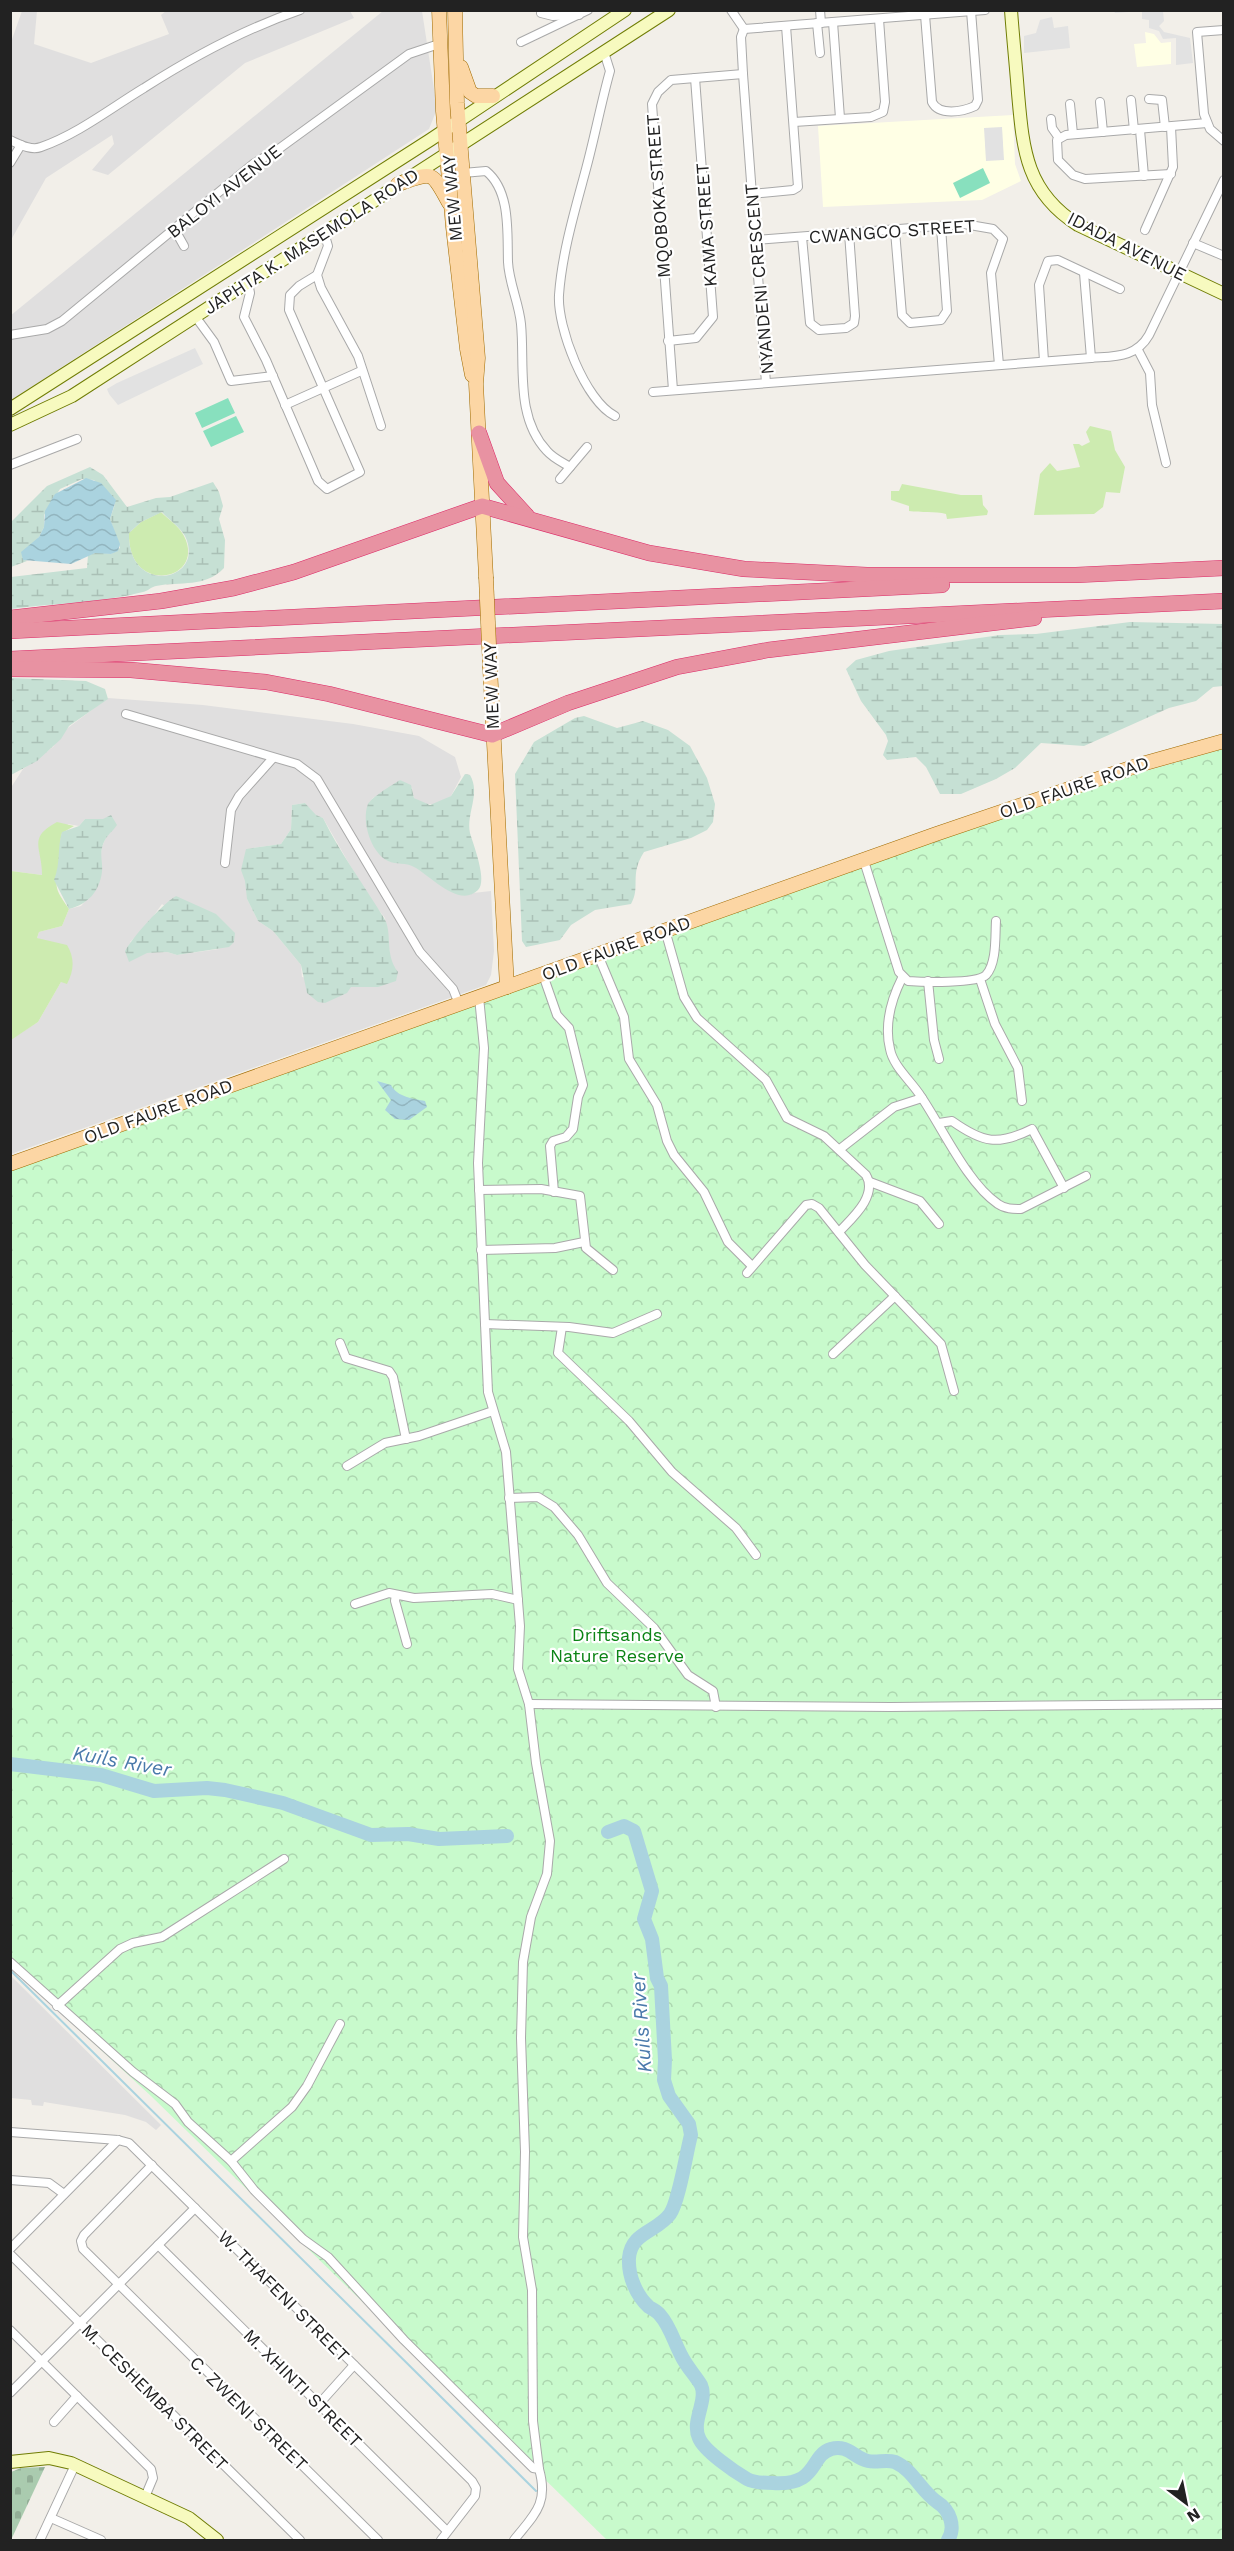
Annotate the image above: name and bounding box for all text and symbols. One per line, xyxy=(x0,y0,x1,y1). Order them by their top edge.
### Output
street label: MQOBOKA STREET xyxy=(642,113,674,279)
street label: BALOYI AVENUE xyxy=(163,140,285,242)
street label: MEW WAY xyxy=(438,153,466,242)
street label: KAMA STREET xyxy=(691,162,721,288)
street label: JAPHTA K. MASEMOLA ROAD xyxy=(200,164,422,318)
street label: NYANDENI CRESCENT xyxy=(740,182,778,375)
street label: IDADA AVENUE xyxy=(1064,207,1190,285)
street label: CWANGCO STREET xyxy=(808,215,976,247)
street label: MEW WAY xyxy=(479,641,503,730)
street label: OLD FAURE ROAD xyxy=(997,752,1151,822)
street label: OLD FAURE ROAD xyxy=(539,911,693,985)
street label: OLD FAURE ROAD xyxy=(81,1074,235,1148)
park label: Driftsands Nature Reserve xyxy=(550,1624,684,1666)
water label: Kuils River xyxy=(71,1741,174,1782)
water label: Kuils River xyxy=(625,1971,656,2074)
street label: W. THAFENI STREET xyxy=(214,2226,354,2366)
street label: M. CESHEMBA STREET xyxy=(77,2319,233,2475)
street label: M. XHINTI STREET xyxy=(239,2324,367,2452)
street label: C. ZWENI STREET xyxy=(186,2351,312,2475)
north arrow xyxy=(1156,2473,1216,2533)
text: N xyxy=(1184,2504,1204,2526)

